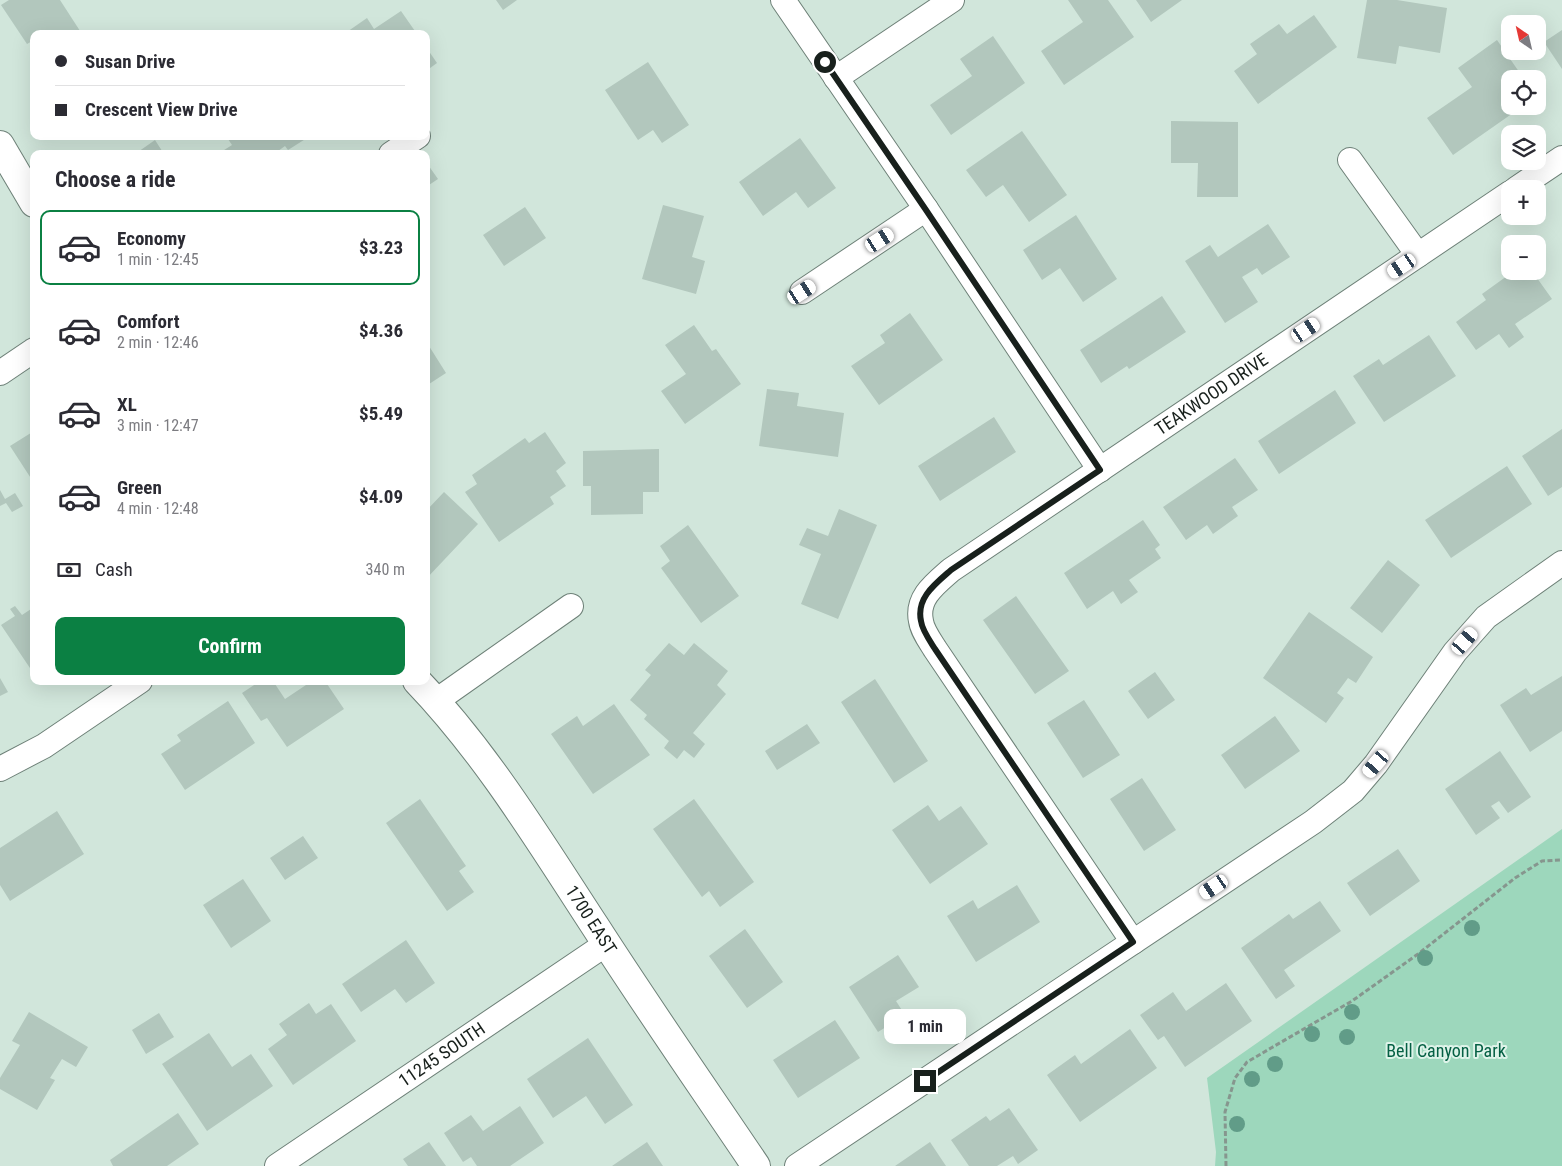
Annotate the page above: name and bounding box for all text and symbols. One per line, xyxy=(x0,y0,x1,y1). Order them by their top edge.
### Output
north arrow xyxy=(1501,15,1546,60)
map controls xyxy=(1501,15,1546,280)
text: Susan Drive xyxy=(85,50,175,73)
route start xyxy=(814,51,836,73)
button: locate xyxy=(1501,70,1546,115)
text: Crescent View Drive xyxy=(85,98,238,121)
button: layers xyxy=(1501,125,1546,170)
text: Choose a ride xyxy=(55,167,176,192)
button: + xyxy=(1501,180,1546,225)
icon: car xyxy=(57,225,102,270)
car xyxy=(863,226,896,254)
text: Economy xyxy=(117,227,186,250)
button: − xyxy=(1501,235,1546,280)
text: $3.23 xyxy=(359,236,403,259)
text: 1 min · 12:45 xyxy=(117,250,199,269)
car xyxy=(1385,251,1418,281)
car xyxy=(785,278,818,306)
icon: car xyxy=(57,308,102,353)
text: Comfort xyxy=(117,310,180,333)
car xyxy=(1289,315,1322,345)
text: $4.36 xyxy=(359,319,403,342)
text: 2 min · 12:46 xyxy=(117,333,199,352)
street label: TEAKWOOD DRIVE xyxy=(1151,348,1272,439)
icon: car xyxy=(57,391,102,436)
text: XL xyxy=(117,393,137,416)
text: $5.49 xyxy=(359,402,403,425)
text: 3 min · 12:47 xyxy=(117,416,199,435)
icon: car xyxy=(57,474,102,519)
text: Green xyxy=(117,476,162,499)
text: $4.09 xyxy=(359,485,403,508)
text: 4 min · 12:48 xyxy=(117,499,199,518)
icon: cash xyxy=(55,556,83,584)
text: Cash xyxy=(95,558,133,581)
text: 340 m xyxy=(366,560,405,579)
button: Confirm xyxy=(55,617,405,675)
car xyxy=(1449,625,1480,657)
car xyxy=(1360,748,1391,780)
car xyxy=(1197,872,1230,902)
street label: 1700 EAST xyxy=(561,881,621,958)
callout: 1 min xyxy=(884,1008,966,1044)
text: 1 min xyxy=(907,1017,943,1036)
street label: 11245 SOUTH xyxy=(395,1018,489,1091)
park label: Bell Canyon Park xyxy=(1386,1040,1506,1061)
route end xyxy=(914,1070,936,1092)

